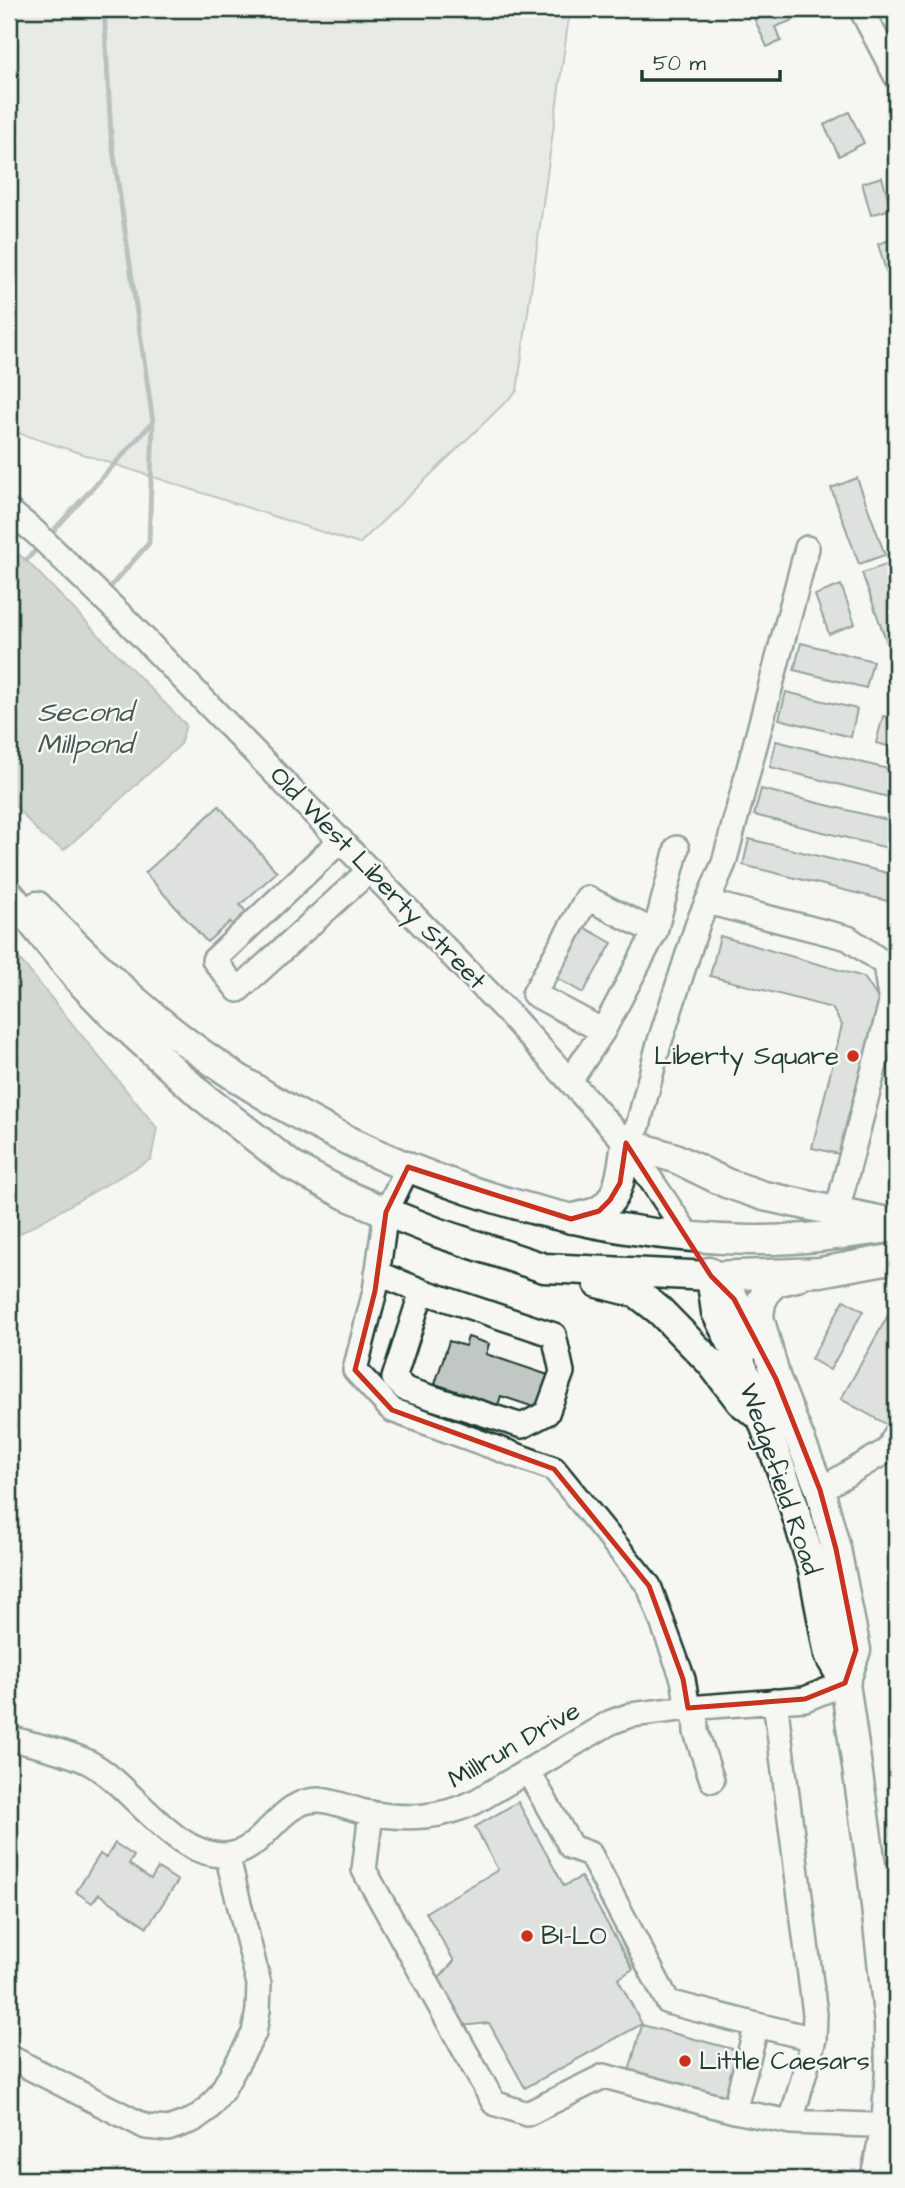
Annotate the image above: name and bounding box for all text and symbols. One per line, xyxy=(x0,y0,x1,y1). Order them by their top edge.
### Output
scale bar xyxy=(642,38,781,82)
text: 50 m xyxy=(653,49,707,78)
water label: Second Millpond xyxy=(37,693,139,764)
street label: Old West Liberty Street xyxy=(260,758,495,999)
place label: Liberty Square xyxy=(654,1038,839,1076)
marker: Liberty Square xyxy=(845,1048,861,1064)
street label: Wedgefield Road xyxy=(728,1378,830,1580)
street label: Millrun Drive xyxy=(441,1693,587,1797)
place label: BI-LO xyxy=(541,1918,607,1954)
marker: BI-LO xyxy=(519,1928,535,1944)
place label: Little Caesars xyxy=(699,2043,870,2079)
marker: Little Caesars xyxy=(677,2053,693,2069)

